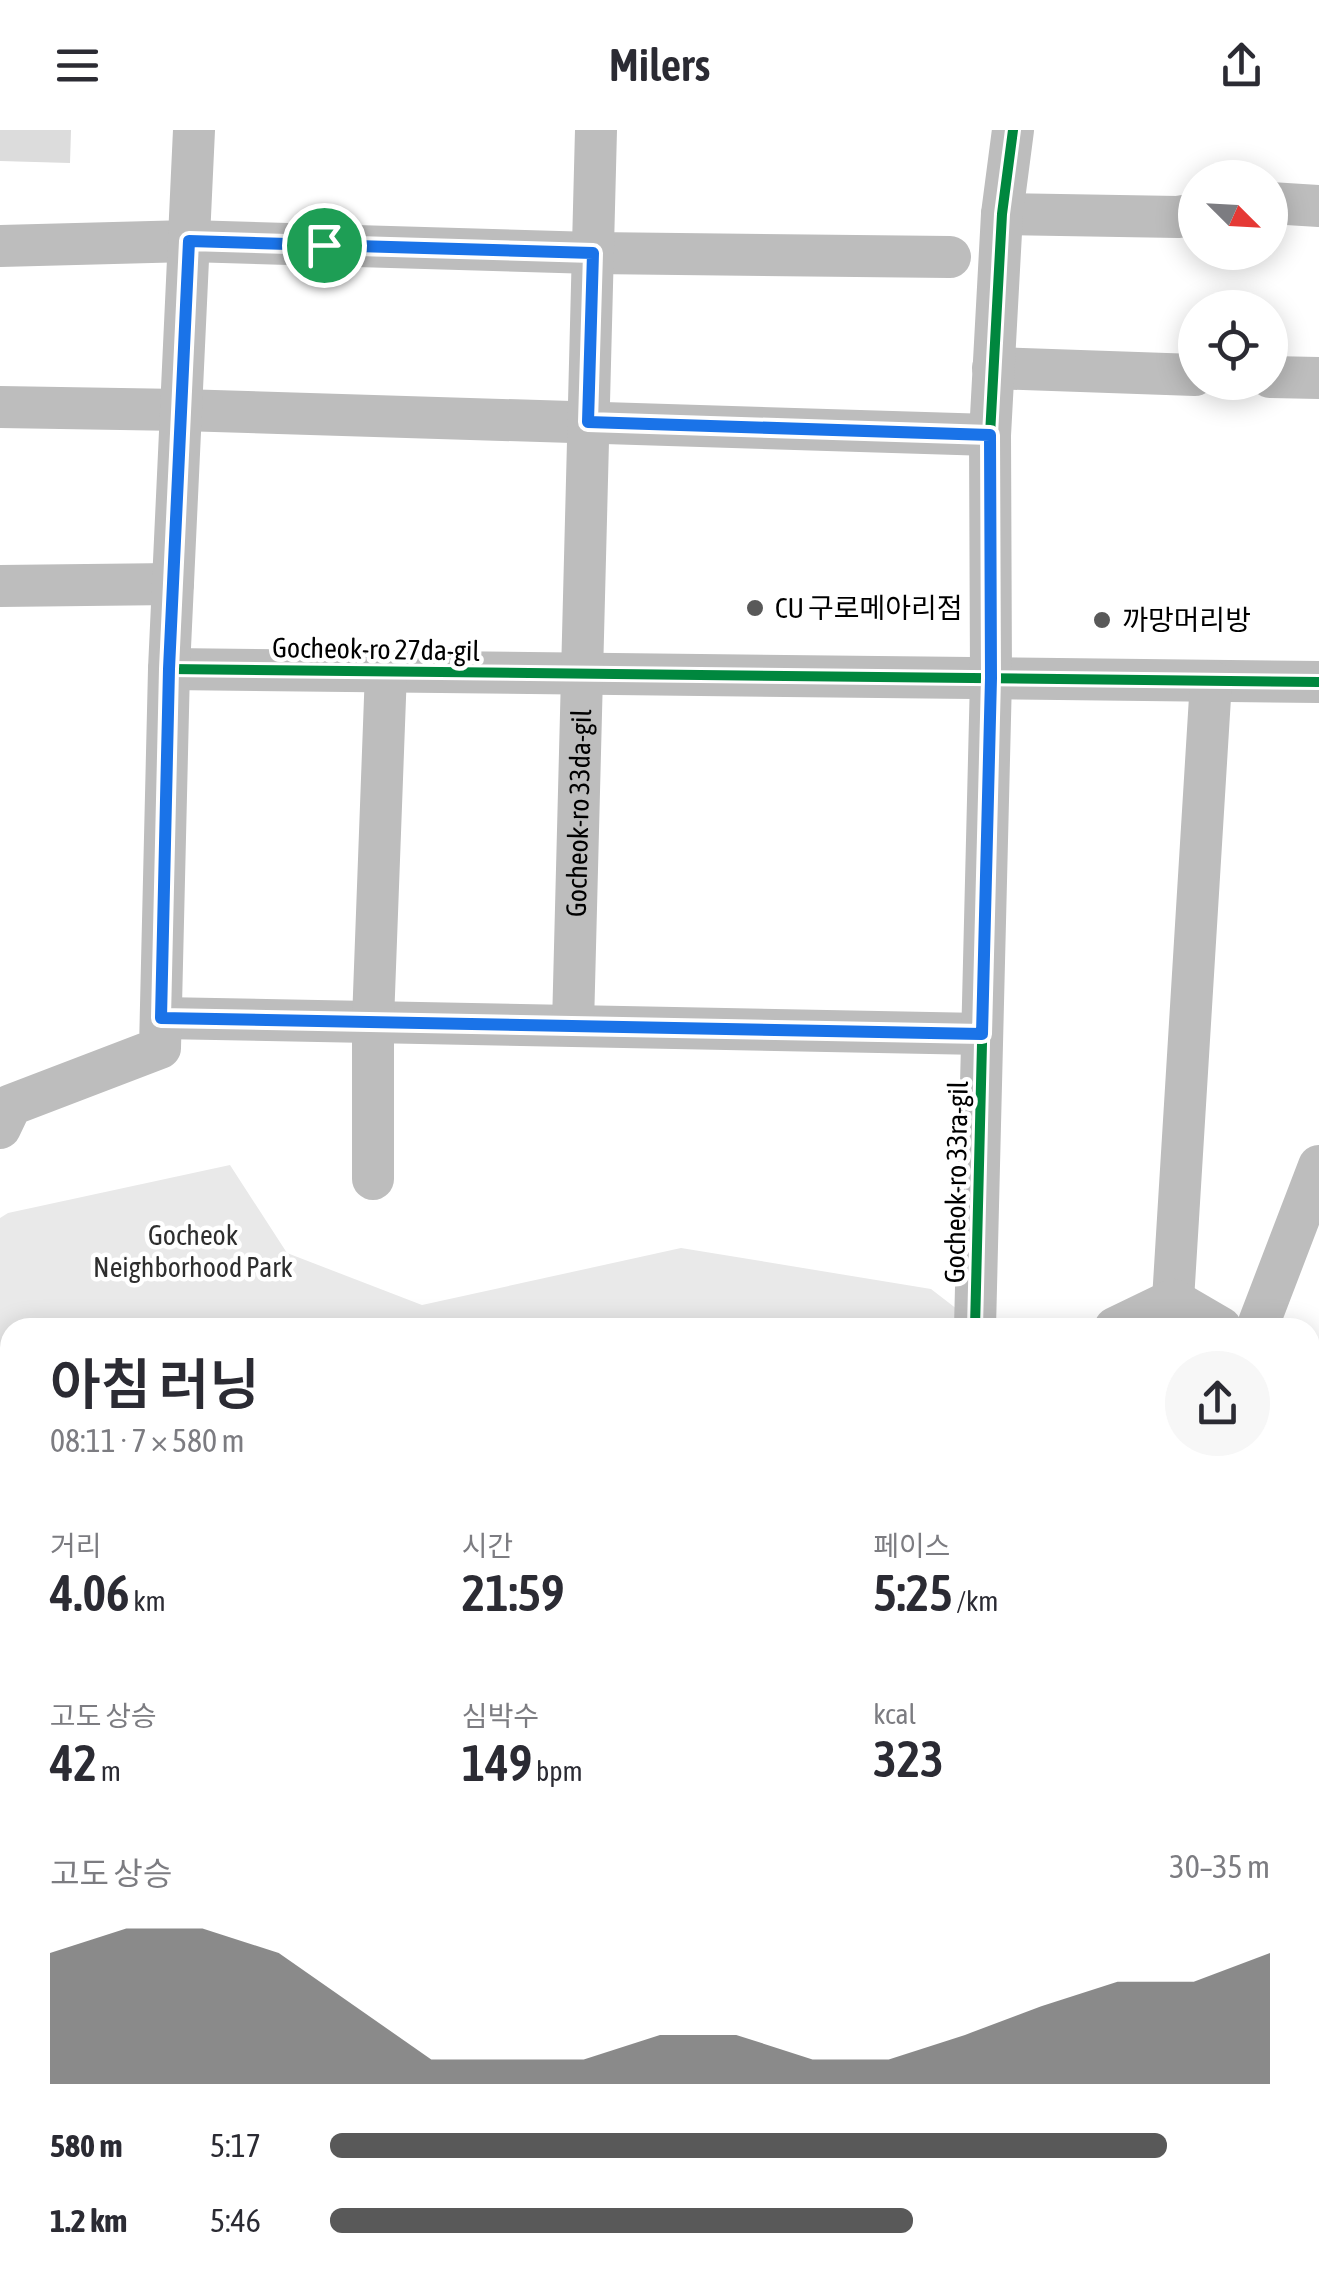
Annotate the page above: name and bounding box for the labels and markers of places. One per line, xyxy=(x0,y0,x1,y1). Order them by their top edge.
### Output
pin xyxy=(282,203,367,288)
place label: CU 구로메아리점 xyxy=(775,592,963,624)
marker: CU 구로메아리점 xyxy=(744,597,766,619)
place label: 까망머리방 xyxy=(1122,604,1251,636)
marker: 까망머리방 xyxy=(1091,609,1113,631)

